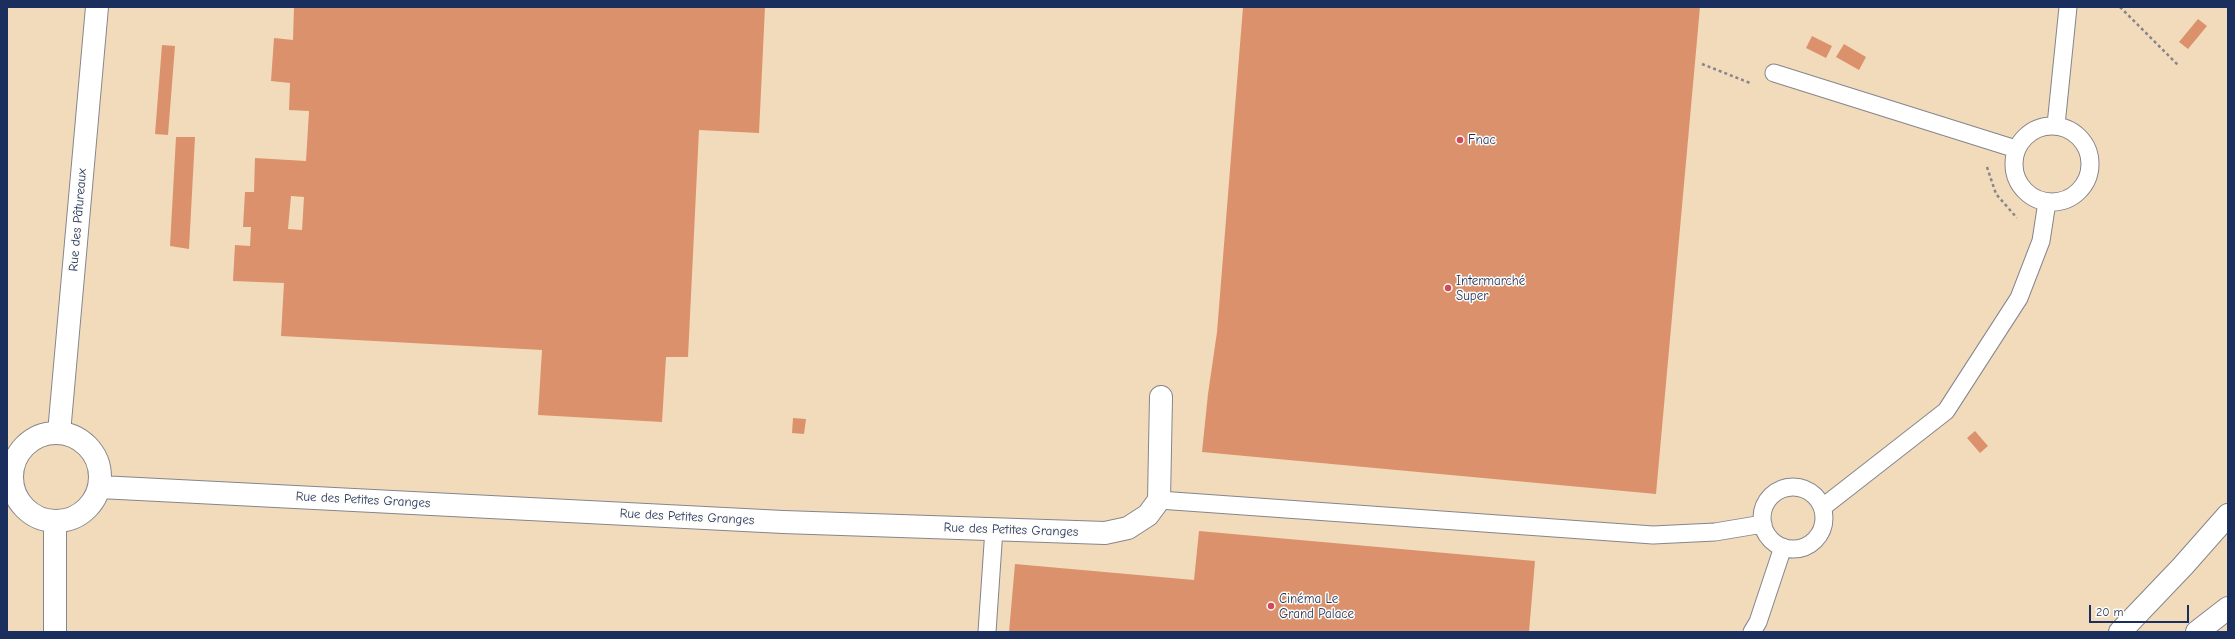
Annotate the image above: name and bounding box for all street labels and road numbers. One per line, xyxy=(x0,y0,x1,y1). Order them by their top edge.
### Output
street label: Rue des Pâtureaux xyxy=(66,168,90,272)
street label: Rue des Petites Granges xyxy=(295,489,431,511)
street label: Rue des Petites Granges xyxy=(619,506,755,528)
street label: Rue des Petites Granges xyxy=(943,520,1079,540)

